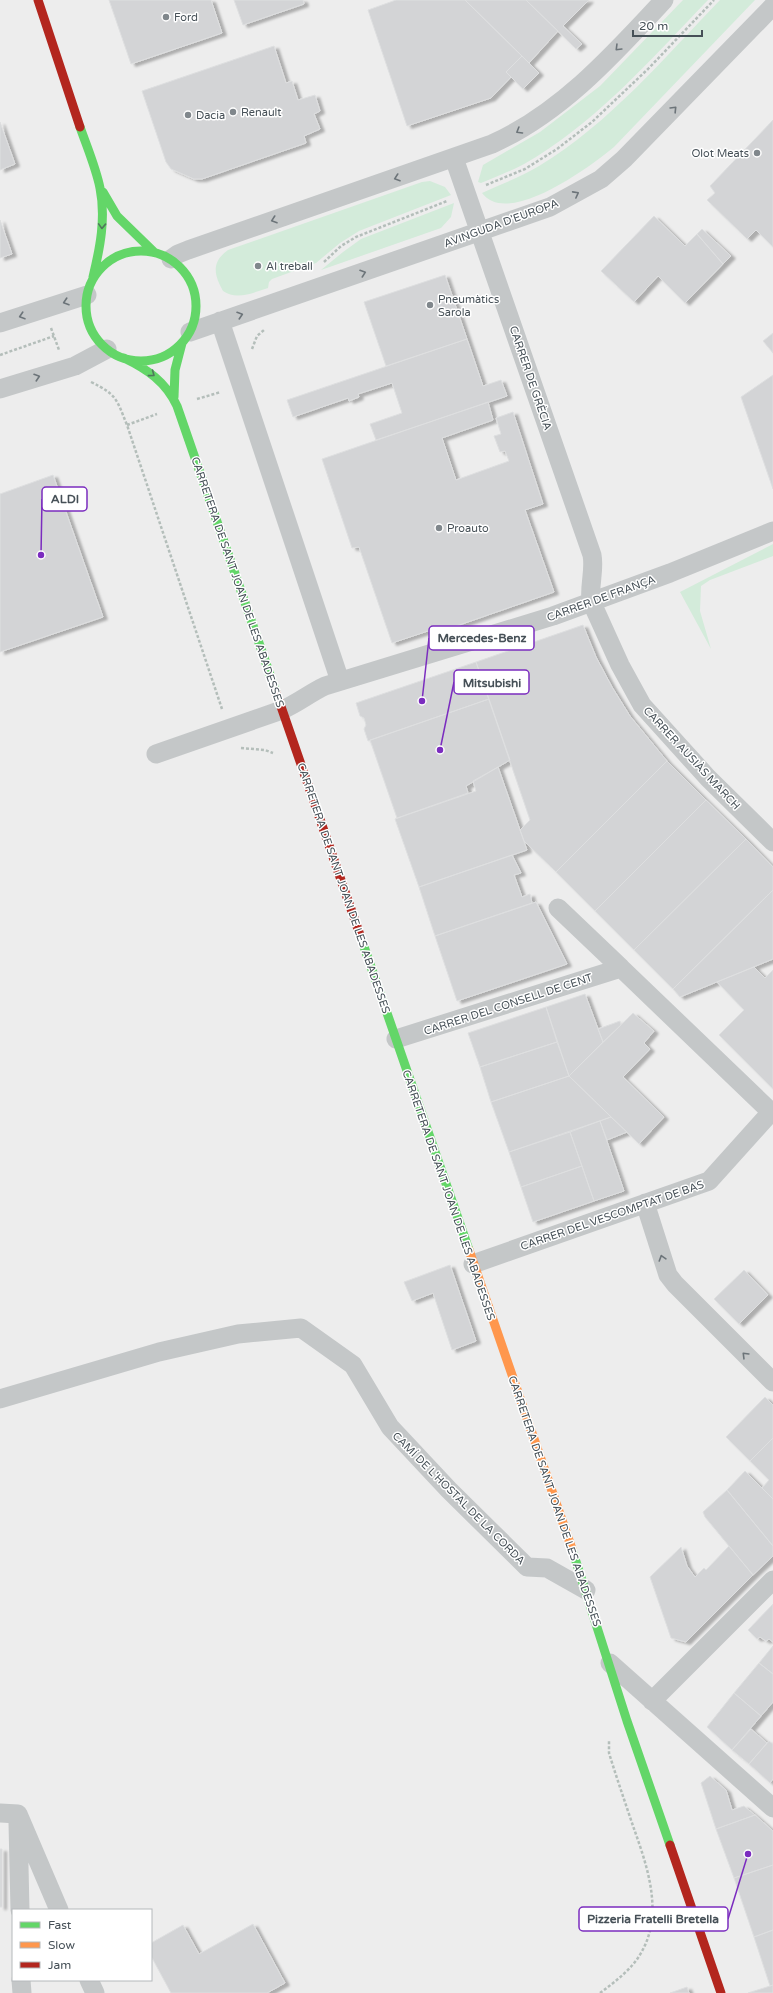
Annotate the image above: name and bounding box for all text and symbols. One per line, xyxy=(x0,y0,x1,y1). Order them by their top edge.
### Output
place label: Ford xyxy=(174,11,198,24)
marker: Ford xyxy=(161,12,171,22)
scale bar xyxy=(633,12,702,38)
text: 20 m xyxy=(639,19,668,33)
one-way arrow xyxy=(615,43,623,51)
place label: Renault xyxy=(241,106,282,119)
one-way arrow xyxy=(669,106,677,114)
marker: Renault xyxy=(228,107,238,117)
place label: Dacia xyxy=(196,109,225,122)
marker: Dacia xyxy=(183,110,193,120)
one-way arrow xyxy=(516,127,523,134)
place label: Olot Meats xyxy=(691,147,749,160)
marker: Olot Meats xyxy=(752,148,762,158)
one-way arrow xyxy=(394,173,401,182)
one-way arrow xyxy=(572,191,580,198)
street label: AVINGUDA D'EUROPA xyxy=(442,197,560,250)
one-way arrow xyxy=(271,215,278,224)
one-way arrow xyxy=(98,223,106,229)
place label: Al treball xyxy=(266,260,313,273)
marker: Al treball xyxy=(253,261,263,271)
one-way arrow xyxy=(359,269,366,277)
place label: Pneumàtics Sarola xyxy=(438,293,499,319)
one-way arrow xyxy=(62,297,69,306)
marker: Pneumàtics Sarola xyxy=(425,300,435,310)
one-way arrow xyxy=(19,311,26,320)
one-way arrow xyxy=(236,311,243,319)
street label: CARRER DE GRÈCIA xyxy=(507,324,555,432)
one-way arrow xyxy=(148,369,155,377)
one-way arrow xyxy=(33,373,40,382)
street label: CARRETERA DE SANT JOAN DE LES ABADESSES xyxy=(188,455,287,709)
callout: ALDI xyxy=(42,487,87,511)
text: ALDI xyxy=(51,492,79,506)
place label: Proauto xyxy=(447,522,489,535)
marker: Proauto xyxy=(434,523,444,533)
street label: CARRER DE FRANÇA xyxy=(545,573,657,624)
callout: Mercedes-Benz xyxy=(429,626,534,650)
text: Mercedes-Benz xyxy=(437,631,527,645)
callout: Mitsubishi xyxy=(454,670,529,694)
text: Mitsubishi xyxy=(463,676,521,690)
street label: CARRER AUSIÀS MARCH xyxy=(641,704,743,812)
street label: CARRETERA DE SANT JOAN DE LES ABADESSES xyxy=(294,761,393,1015)
street label: CARRER DEL CONSELL DE CENT xyxy=(422,971,594,1038)
street label: CARRETERA DE SANT JOAN DE LES ABADESSES xyxy=(399,1068,498,1322)
street label: CARRER DEL VESCOMPTAT DE BAS xyxy=(519,1178,706,1253)
one-way arrow xyxy=(658,1254,667,1261)
one-way arrow xyxy=(742,1352,750,1360)
street label: CARRETERA DE SANT JOAN DE LES ABADESSES xyxy=(505,1374,604,1628)
street label: CAMÍ DE L'HOSTAL DE LA CORDA xyxy=(390,1429,528,1567)
callout: Pizzeria Fratelli Bretella xyxy=(579,1907,728,1931)
legend xyxy=(12,1909,152,1981)
text: Pizzeria Fratelli Bretella xyxy=(587,1912,719,1926)
text: Fast xyxy=(48,1918,72,1932)
text: Slow xyxy=(48,1938,75,1952)
text: Jam xyxy=(48,1958,71,1972)

